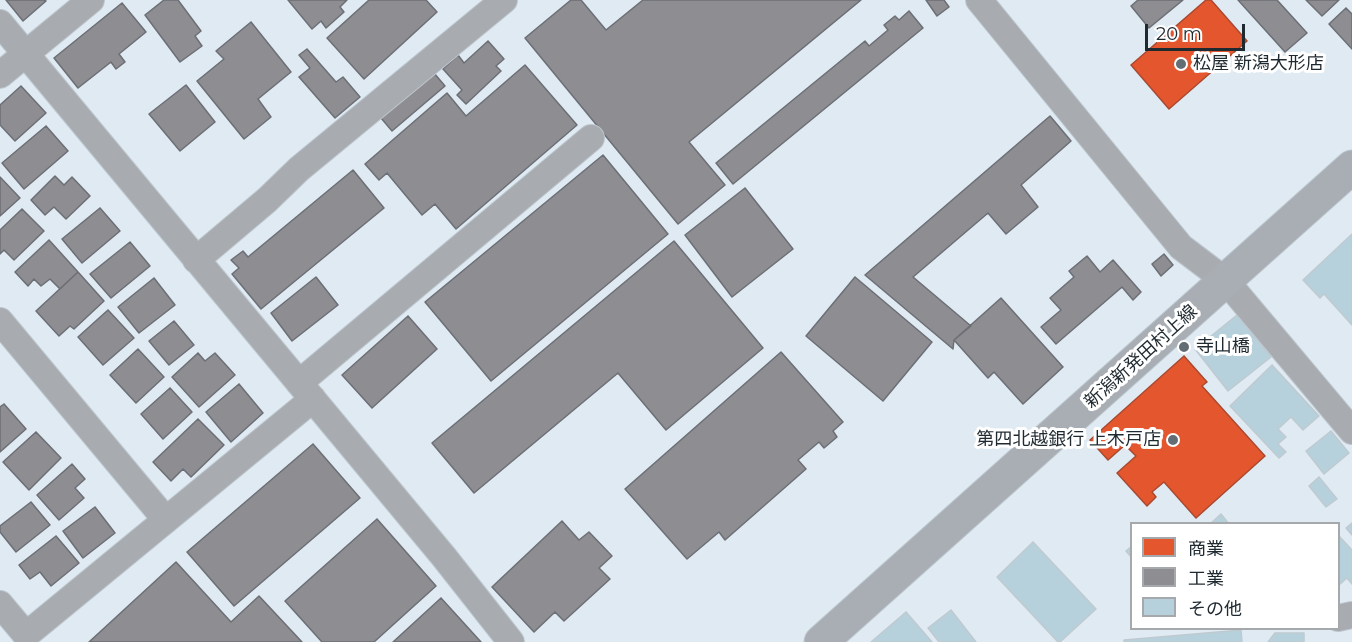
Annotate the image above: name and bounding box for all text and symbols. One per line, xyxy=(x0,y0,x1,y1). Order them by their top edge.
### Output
scale bar xyxy=(1148,12,1248,50)
text: 20 m xyxy=(1156,23,1202,45)
place label: 松屋 新潟大形店 xyxy=(1193,53,1324,75)
marker: 松屋 新潟大形店 xyxy=(1174,57,1188,71)
street label: 新潟新発田村上線 xyxy=(1080,301,1202,413)
place label: 寺山橋 xyxy=(1196,336,1250,358)
marker: 寺山橋 xyxy=(1177,340,1191,354)
place label: 第四北越銀行 上木戸店 xyxy=(976,429,1161,451)
marker: 第四北越銀行 上木戸店 xyxy=(1166,433,1180,447)
legend xyxy=(1130,522,1340,630)
text: 商業 xyxy=(1188,538,1224,560)
text: 工業 xyxy=(1188,568,1224,590)
text: その他 xyxy=(1188,598,1242,620)

